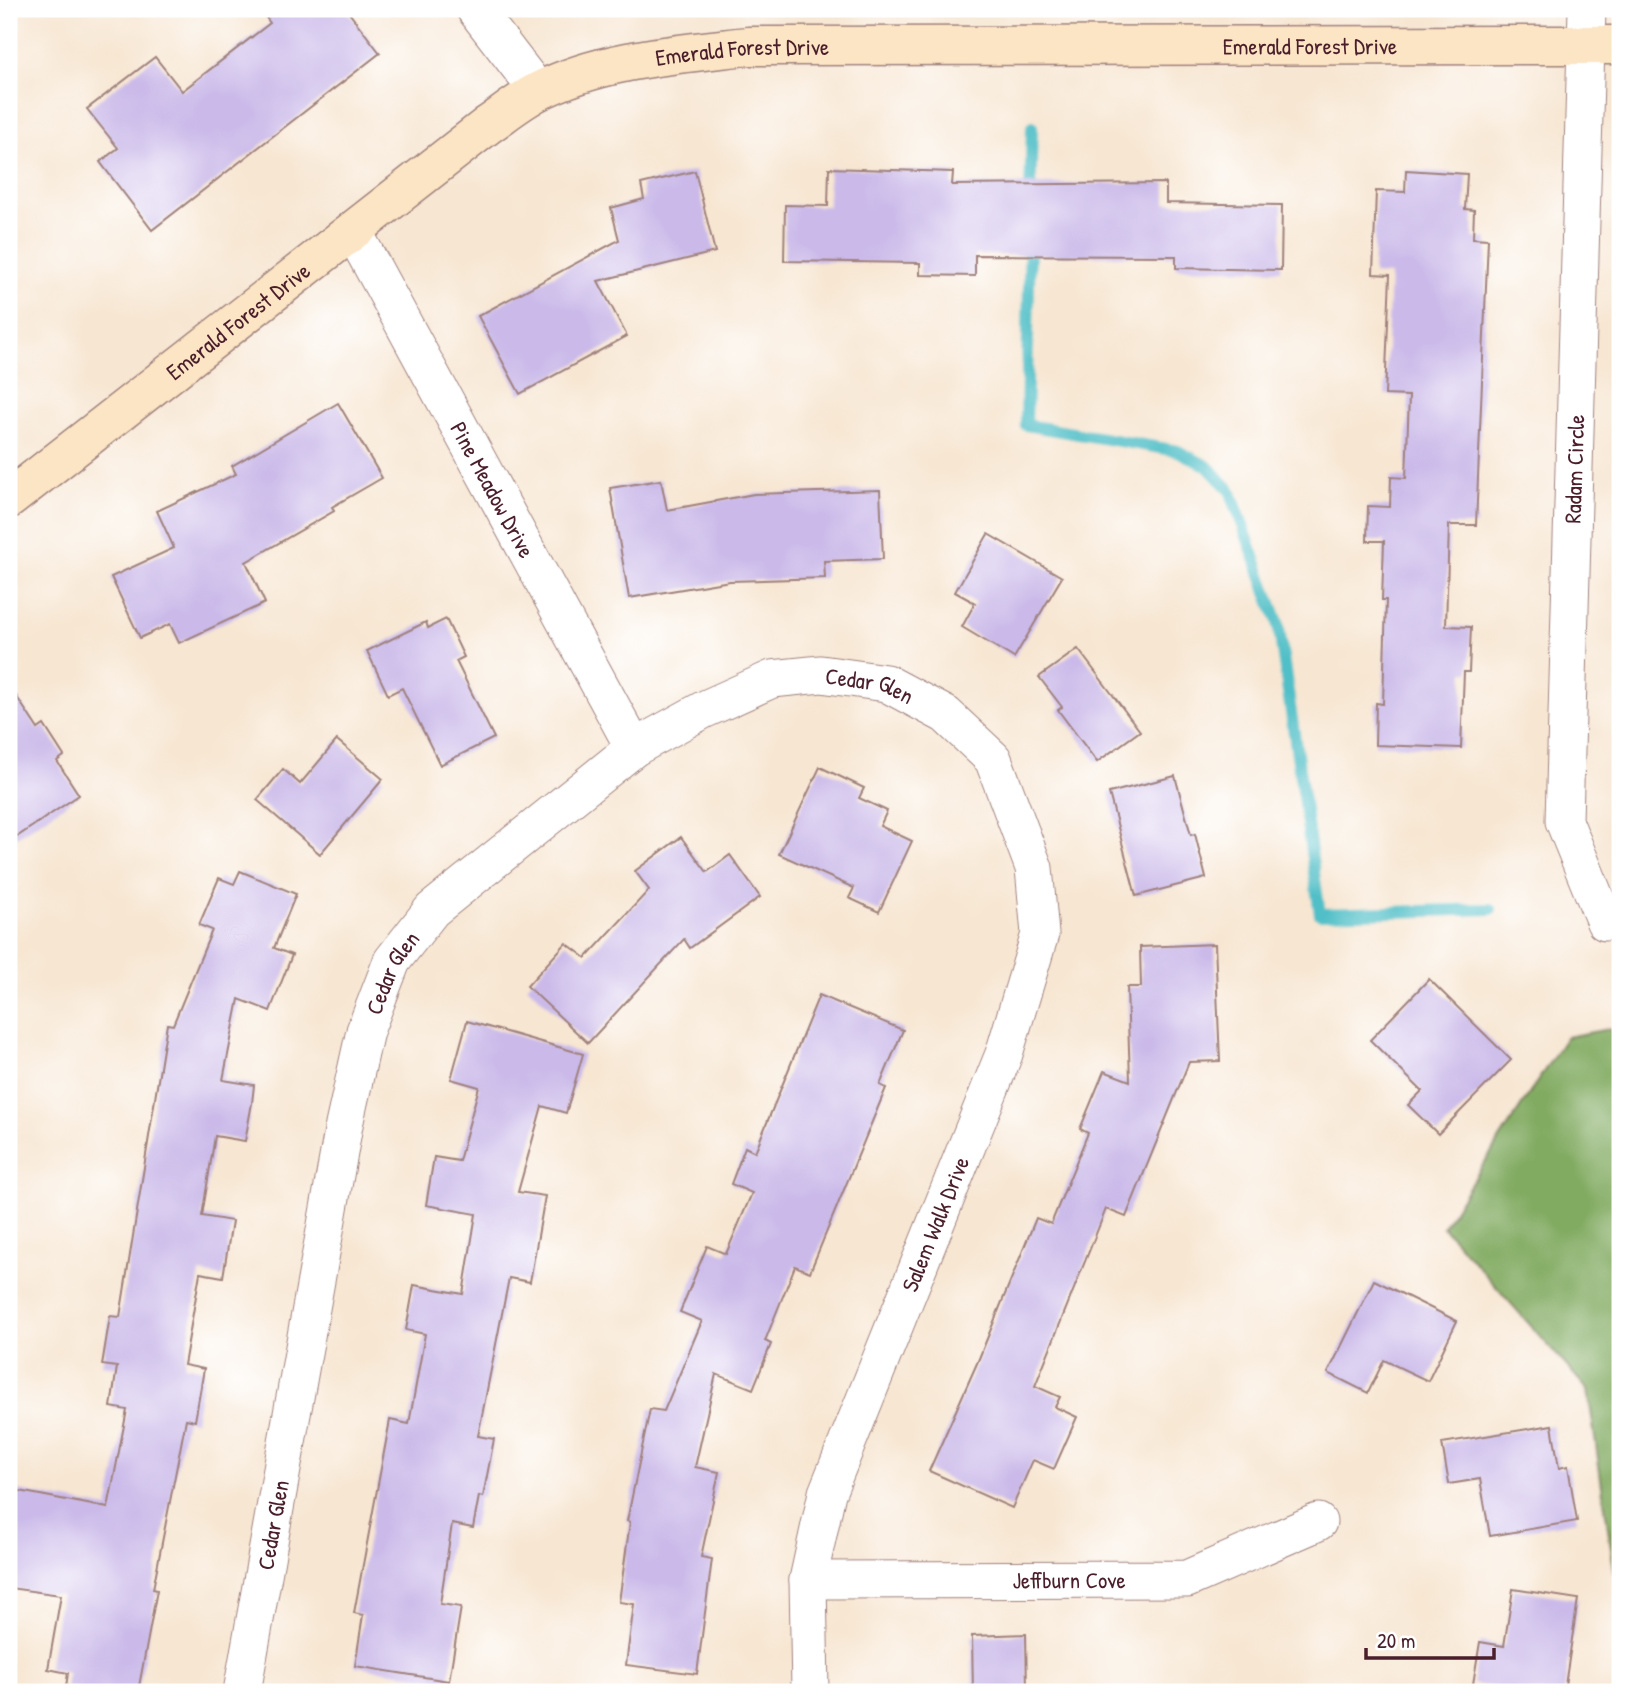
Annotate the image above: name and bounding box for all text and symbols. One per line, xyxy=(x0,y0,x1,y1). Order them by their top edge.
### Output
street label: Emerald Forest Drive xyxy=(653,30,829,72)
street label: Emerald Forest Drive xyxy=(1223,30,1397,61)
street label: Emerald Forest Drive xyxy=(159,255,316,386)
street label: Radam Circle xyxy=(1557,414,1591,524)
street label: Pine Meadow Drive xyxy=(444,416,543,563)
street label: Cedar Glen xyxy=(824,659,920,711)
street label: Cedar Glen xyxy=(357,924,426,1019)
street label: Salem Walk Drive xyxy=(894,1152,976,1296)
street label: Cedar Glen xyxy=(249,1477,295,1572)
street label: Jeffburn Cove xyxy=(1012,1564,1126,1595)
scale bar xyxy=(1366,1617,1494,1661)
text: 20 m xyxy=(1377,1626,1415,1655)

